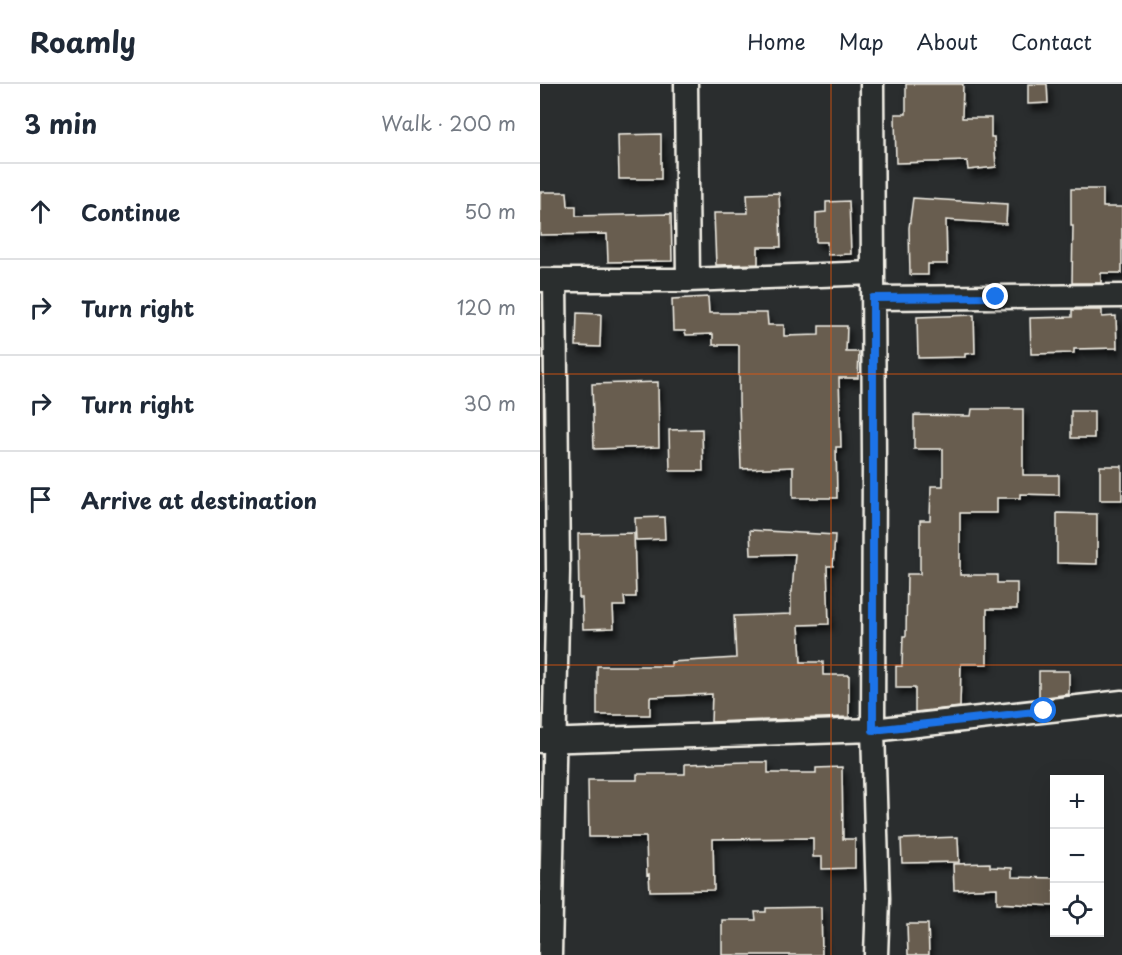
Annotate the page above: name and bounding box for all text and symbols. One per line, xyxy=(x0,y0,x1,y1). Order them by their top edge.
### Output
text: Roamly xyxy=(30,20,136,63)
text: Home xyxy=(747,25,806,57)
text: Map xyxy=(839,25,884,57)
text: About xyxy=(917,25,978,57)
text: Contact xyxy=(1011,25,1092,57)
text: 3 min xyxy=(24,104,97,143)
text: Walk · 200 m xyxy=(381,108,516,138)
icon: ahead xyxy=(24,195,57,228)
text: Continue xyxy=(81,195,180,228)
text: 50 m xyxy=(464,196,516,226)
route end xyxy=(982,283,1008,309)
icon: right xyxy=(24,291,57,324)
text: Turn right xyxy=(81,291,194,324)
text: 120 m xyxy=(457,292,516,322)
icon: right xyxy=(24,387,57,420)
text: Turn right xyxy=(81,387,194,420)
text: 30 m xyxy=(463,388,516,418)
icon: arrive xyxy=(24,483,57,516)
text: Arrive at destination xyxy=(81,483,317,516)
route start xyxy=(1030,697,1056,723)
map controls xyxy=(1050,775,1104,937)
button: + xyxy=(1050,775,1104,829)
button: − xyxy=(1050,829,1104,883)
button: locate xyxy=(1050,883,1104,937)

